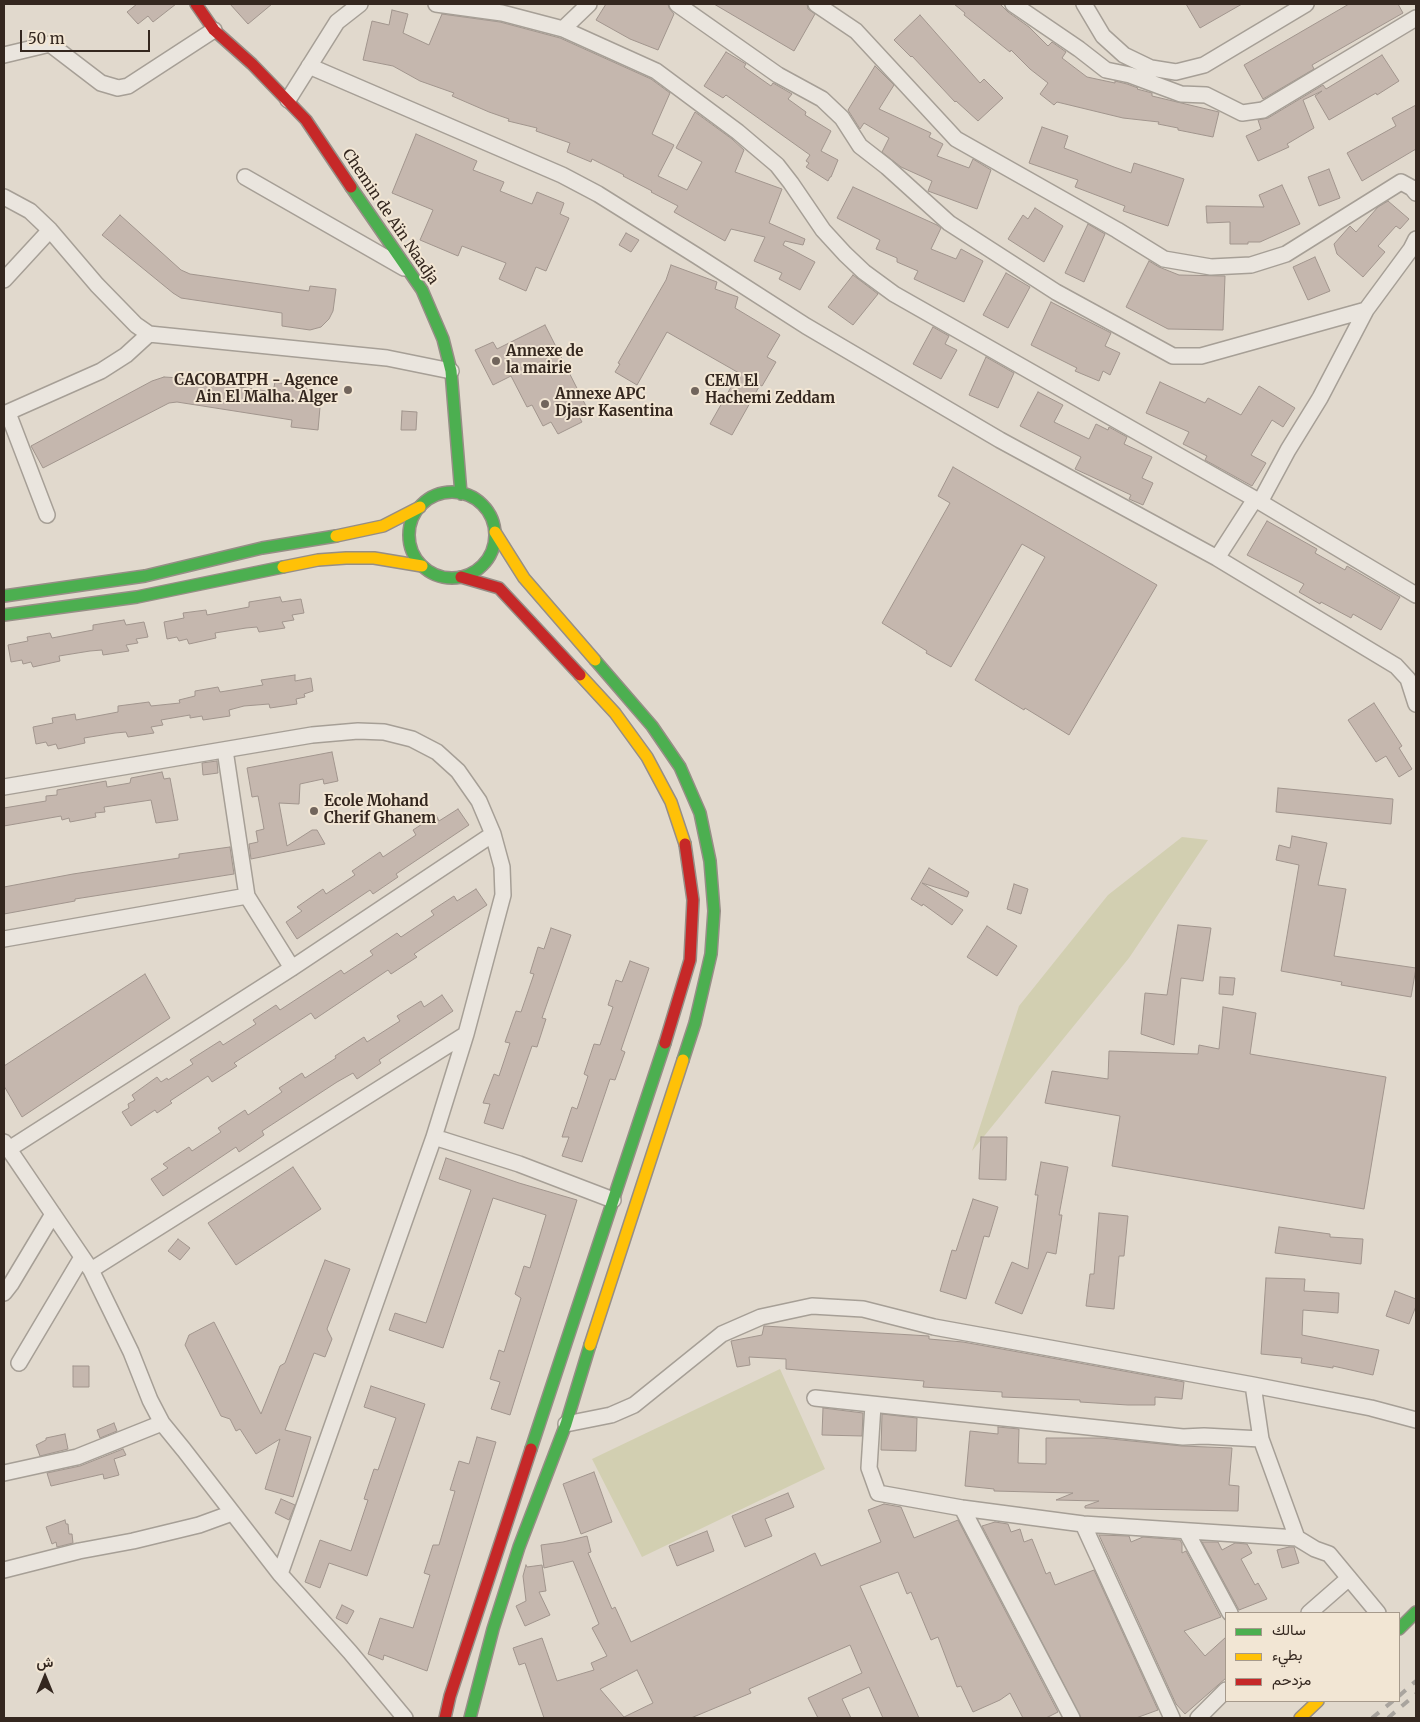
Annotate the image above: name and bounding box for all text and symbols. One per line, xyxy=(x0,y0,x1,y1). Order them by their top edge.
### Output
scale bar xyxy=(22,20,152,52)
text: 50 m xyxy=(28,29,65,48)
street label: Chemin de Aïn Naadja xyxy=(338,146,442,288)
place label: Annexe de la mairie xyxy=(506,343,583,378)
marker: Annexe de la mairie xyxy=(490,355,502,367)
place label: CACOBATPH - Agence Ain El Malha. Alger xyxy=(174,372,338,407)
place label: CEM El Hachemi Zeddam xyxy=(705,373,835,408)
marker: CACOBATPH - Agence Ain El Malha. Alger xyxy=(342,384,354,396)
marker: CEM El Hachemi Zeddam xyxy=(689,385,701,397)
place label: Annexe APC Djasr Kasentina xyxy=(555,386,673,421)
marker: Annexe APC Djasr Kasentina xyxy=(539,398,551,410)
place label: Ecole Mohand Cherif Ghanem xyxy=(324,793,436,828)
marker: Ecole Mohand Cherif Ghanem xyxy=(308,805,320,817)
legend xyxy=(1225,1612,1400,1702)
text: سالك xyxy=(1272,1620,1306,1639)
text: بطيء xyxy=(1272,1645,1302,1664)
north arrow xyxy=(20,1652,70,1702)
text: ش xyxy=(37,1653,53,1671)
text: مزدحم xyxy=(1272,1670,1311,1689)

